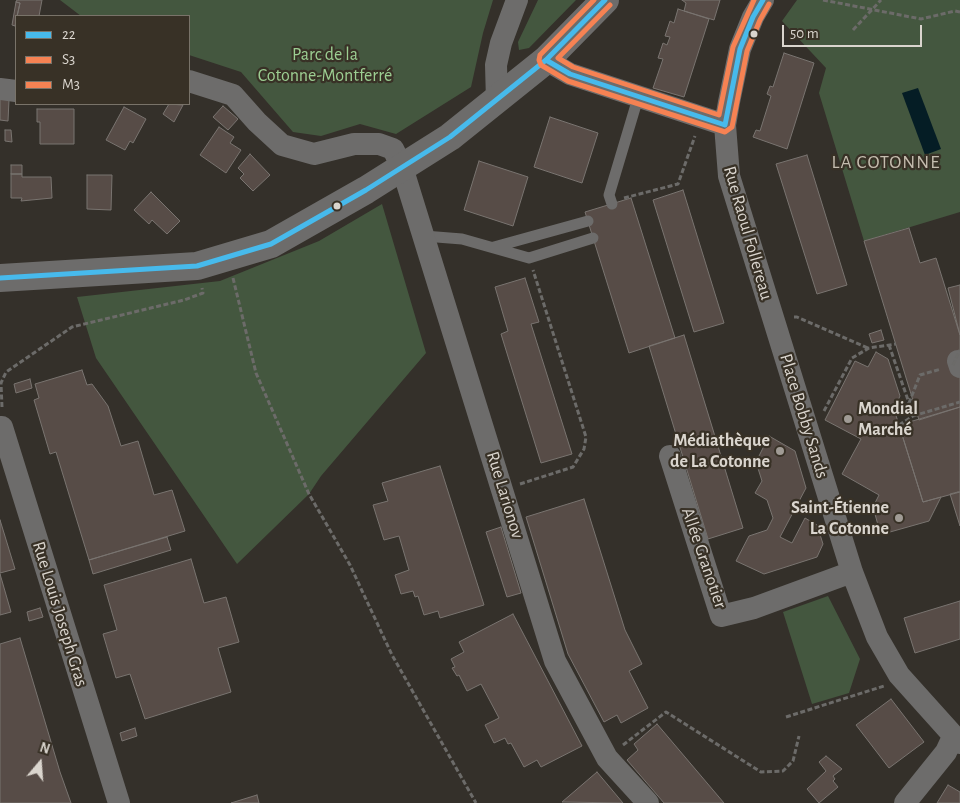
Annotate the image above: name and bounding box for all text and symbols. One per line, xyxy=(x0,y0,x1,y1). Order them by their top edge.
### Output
legend xyxy=(15,15,190,105)
scale bar xyxy=(785,15,925,47)
text: 50 m xyxy=(790,26,819,41)
text: 22 xyxy=(62,27,76,42)
unlabelled marker xyxy=(749,29,759,39)
park label: Parc de la Cotonne-Montferré xyxy=(258,44,392,86)
text: S3 xyxy=(62,52,75,67)
text: M3 xyxy=(62,77,80,92)
district label: LA COTONNE xyxy=(830,151,942,173)
street label: Rue Raoul Follereau xyxy=(719,164,777,302)
unlabelled marker xyxy=(332,201,342,211)
street label: Place Bobby Sands xyxy=(775,351,833,481)
place label: Mondial Marché xyxy=(858,398,918,440)
marker: Mondial Marché xyxy=(842,413,854,425)
place label: Médiathèque de La Cotonne xyxy=(670,430,770,472)
marker: Médiathèque de La Cotonne xyxy=(774,445,786,457)
street label: Rue Larionov xyxy=(482,449,528,541)
place label: Saint-Étienne La Cotonne xyxy=(791,497,889,540)
street label: Allée Granotier xyxy=(677,505,731,611)
marker: Saint-Étienne La Cotonne xyxy=(893,512,905,524)
street label: Rue Louis Joseph Gras xyxy=(28,539,92,689)
north arrow xyxy=(15,738,65,788)
text: N xyxy=(38,741,51,757)

